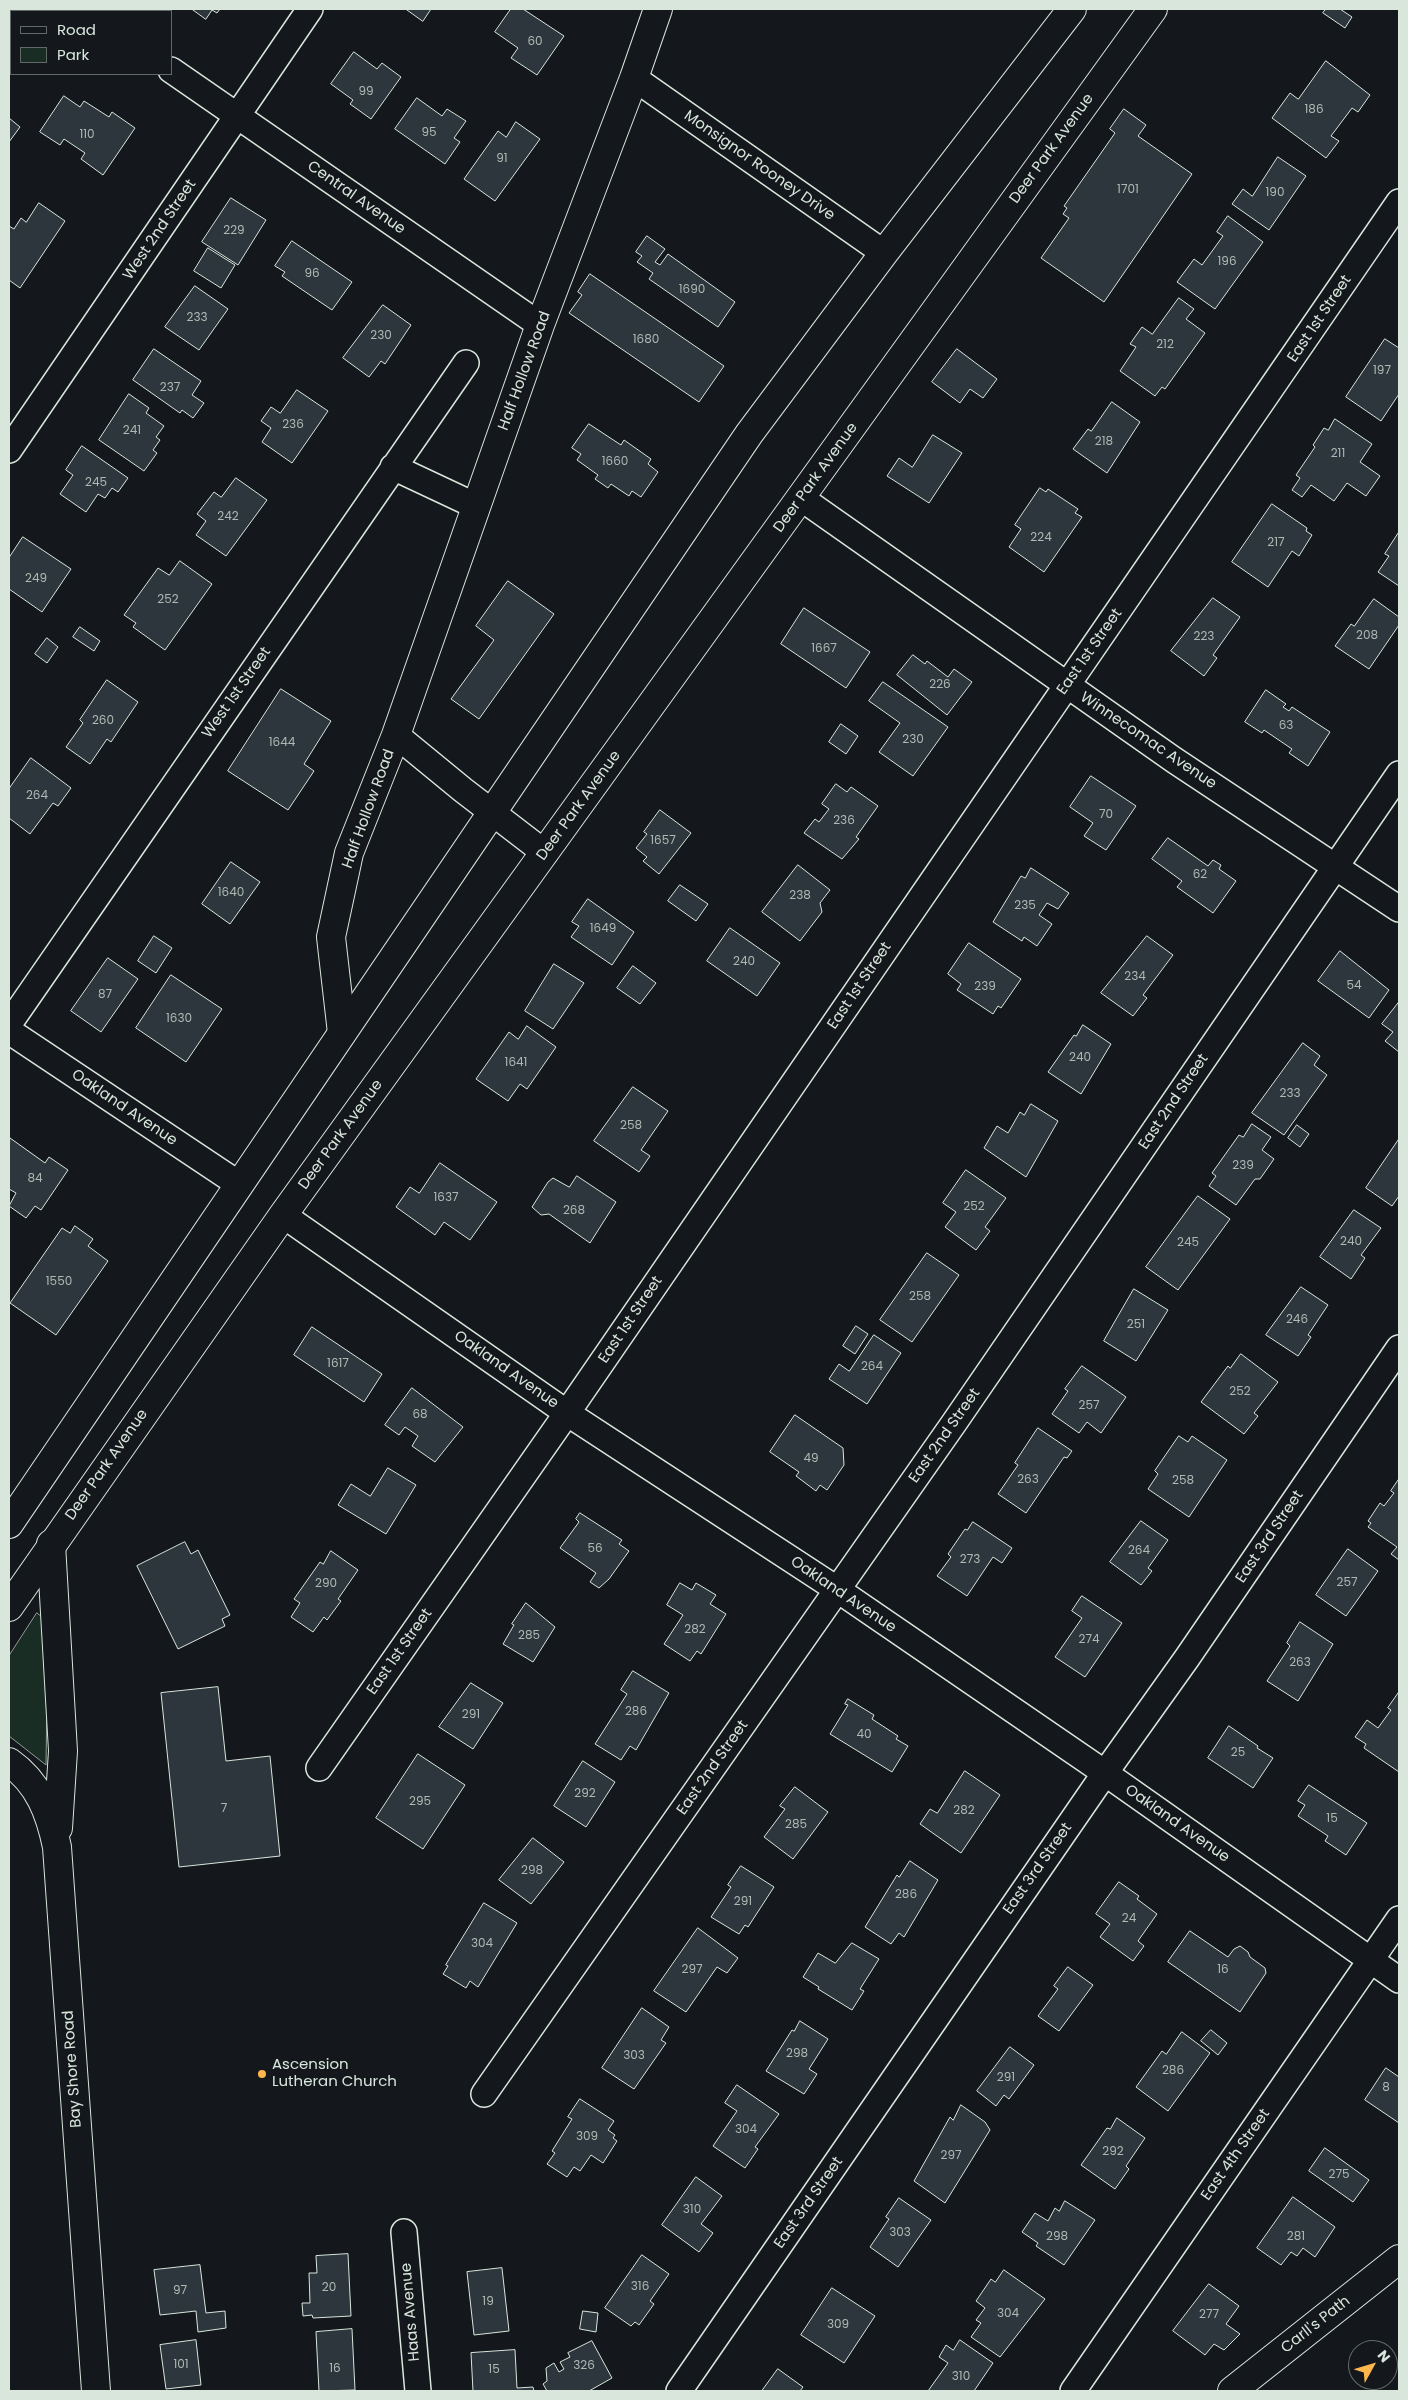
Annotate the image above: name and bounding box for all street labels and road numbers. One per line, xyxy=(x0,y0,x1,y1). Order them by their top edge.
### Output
street label: Deer Park Avenue xyxy=(1006,91,1098,207)
street label: Monsignor Rooney Drive xyxy=(680,107,838,225)
street label: Central Avenue xyxy=(303,157,409,239)
street label: West 2nd Street xyxy=(120,176,200,284)
street label: East 1st Street xyxy=(1284,272,1356,366)
street label: Half Hollow Road xyxy=(495,309,555,433)
street label: Deer Park Avenue xyxy=(770,420,862,536)
street label: East 1st Street xyxy=(1054,605,1126,699)
street label: West 1st Street xyxy=(199,644,275,742)
street label: Winnecomac Avenue xyxy=(1076,689,1220,793)
street label: Half Hollow Road xyxy=(339,747,399,871)
street label: Deer Park Avenue xyxy=(533,748,625,864)
street label: East 1st Street xyxy=(824,939,896,1033)
street label: East 2nd Street xyxy=(1135,1051,1213,1153)
street label: Oakland Avenue xyxy=(68,1066,180,1150)
street label: Deer Park Avenue xyxy=(295,1077,387,1193)
street label: East 1st Street xyxy=(595,1273,667,1367)
street label: Oakland Avenue xyxy=(450,1327,562,1413)
street label: East 2nd Street xyxy=(906,1385,984,1487)
street label: Deer Park Avenue xyxy=(62,1406,152,1524)
street label: East 3rd Street xyxy=(1232,1487,1308,1587)
street label: Oakland Avenue xyxy=(787,1553,899,1637)
street label: East 1st Street xyxy=(364,1605,436,1699)
street label: East 2nd Street xyxy=(674,1717,752,1819)
street label: Oakland Avenue xyxy=(1121,1781,1233,1867)
street label: East 3rd Street xyxy=(1000,1820,1076,1918)
street label: Bay Shore Road xyxy=(60,2010,86,2128)
street label: East 4th Street xyxy=(1198,2106,1274,2204)
street label: East 3rd Street xyxy=(771,2154,847,2252)
street label: Haas Avenue xyxy=(398,2262,424,2362)
street label: Carll's Path xyxy=(1278,2292,1354,2358)

